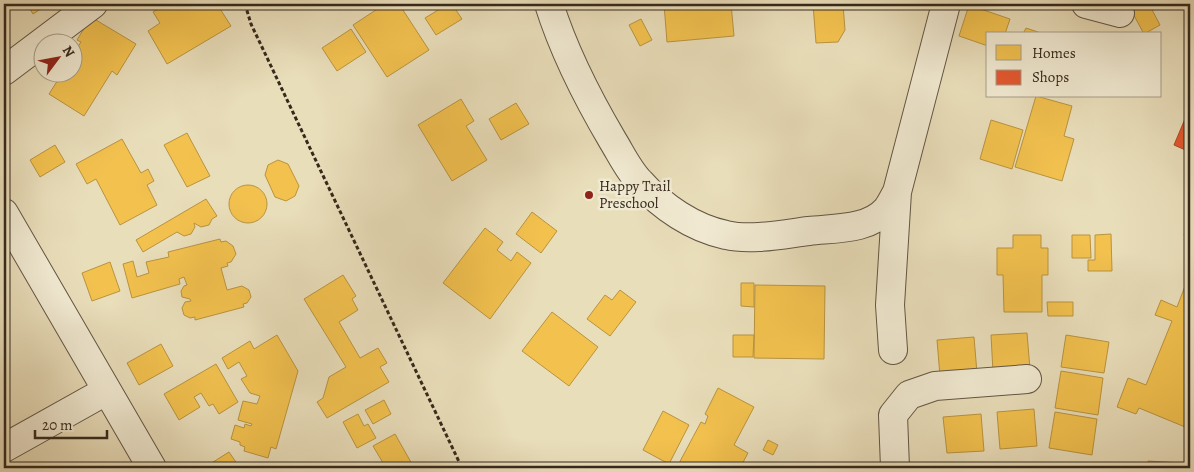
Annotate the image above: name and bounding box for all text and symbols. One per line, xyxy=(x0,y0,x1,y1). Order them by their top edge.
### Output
north arrow xyxy=(32,32,82,82)
legend xyxy=(986,32,1162,98)
text: N xyxy=(58,42,79,61)
text: Homes xyxy=(1032,43,1076,63)
text: Shops xyxy=(1032,67,1069,87)
place label: Happy Trail Preschool xyxy=(599,176,671,213)
marker: Happy Trail Preschool xyxy=(583,189,595,201)
scale bar xyxy=(35,407,108,439)
text: 20 m xyxy=(42,415,73,435)

